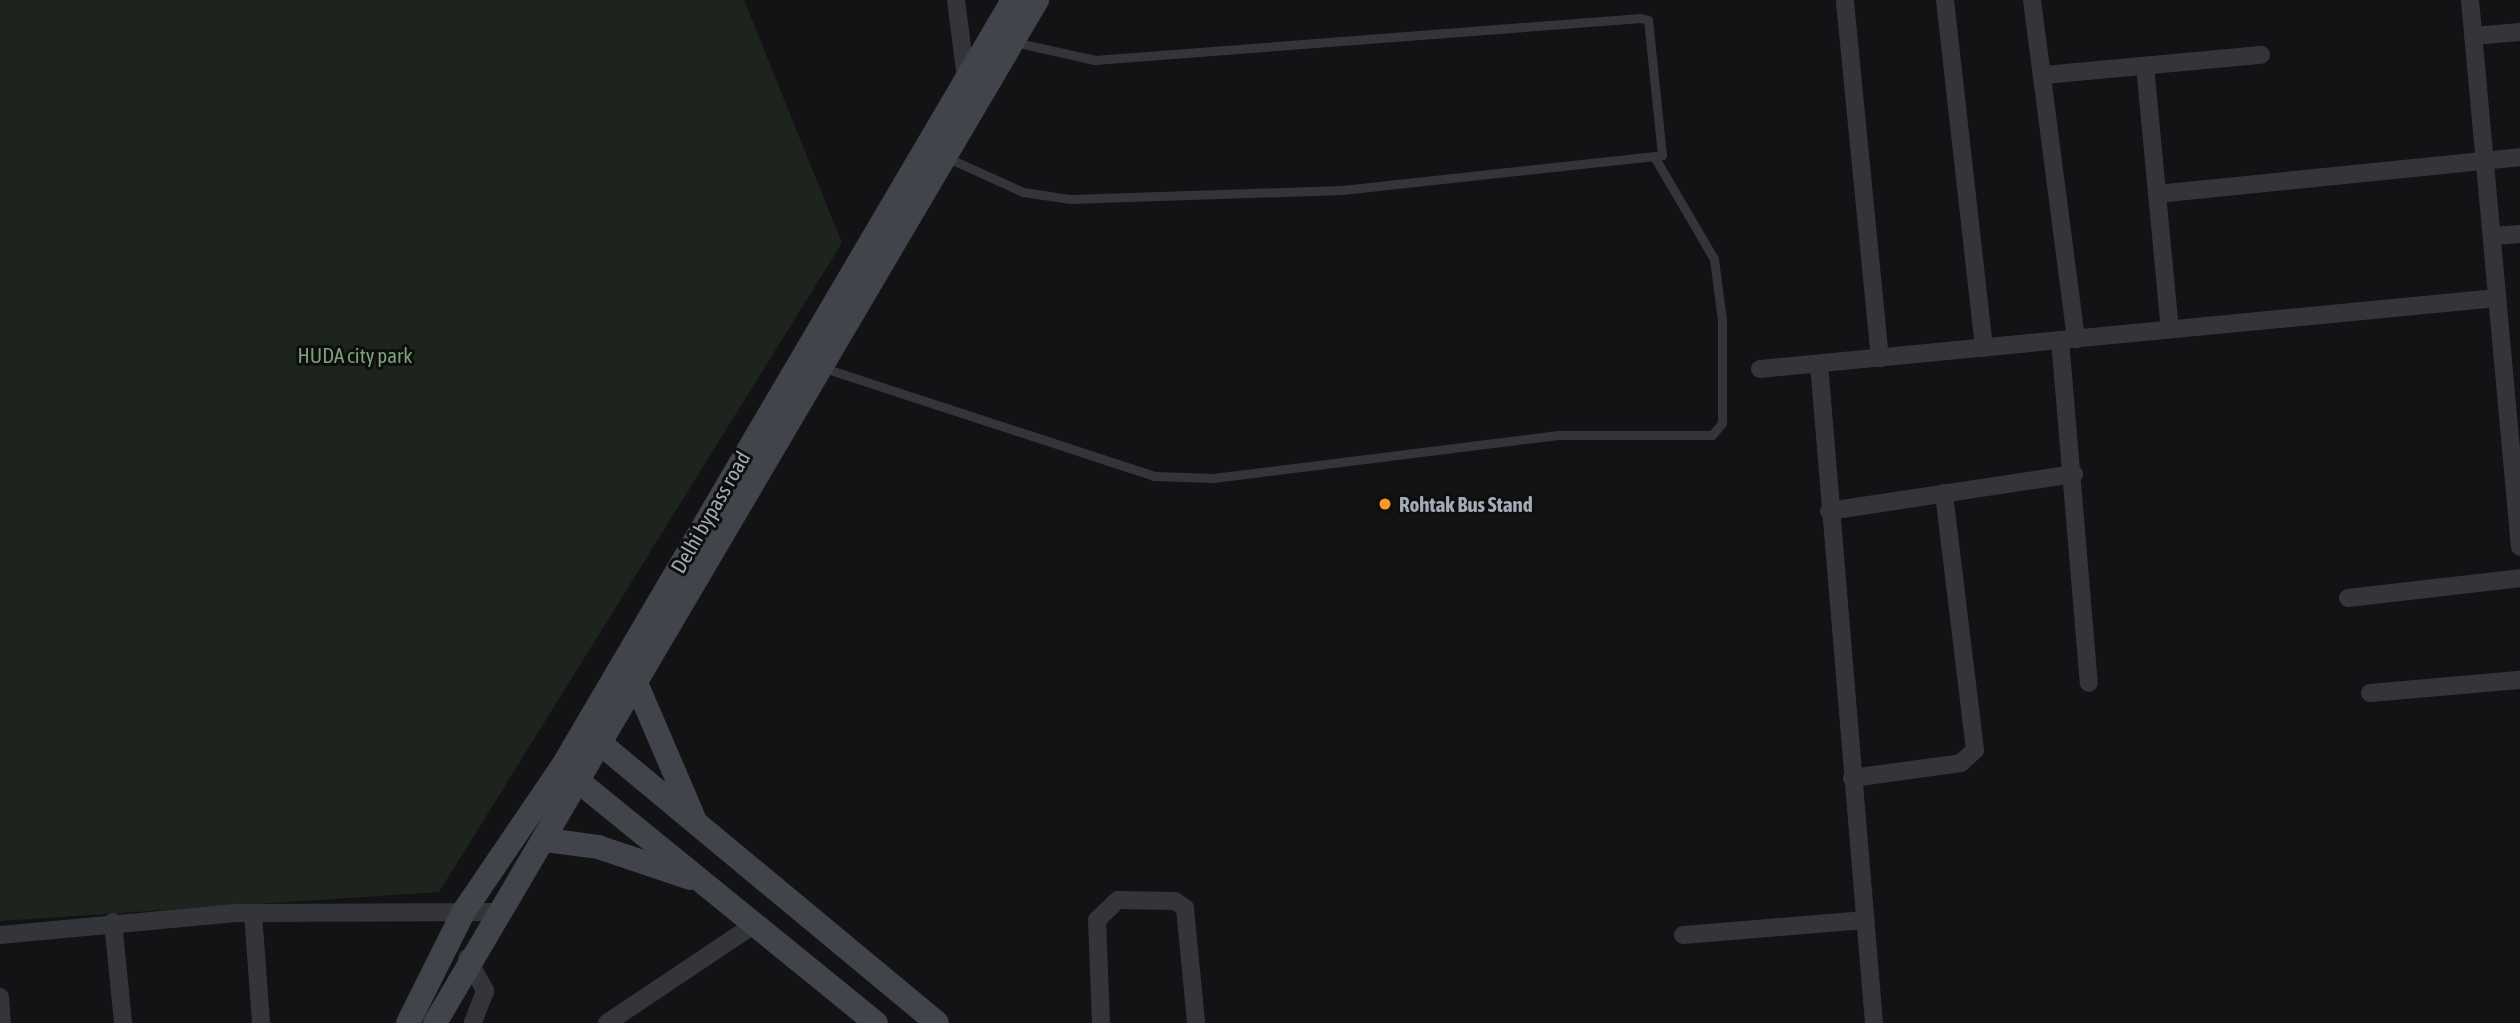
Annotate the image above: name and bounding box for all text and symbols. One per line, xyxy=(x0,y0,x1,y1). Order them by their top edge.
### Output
park label: HUDA city park xyxy=(298,342,412,368)
street label: Delhi bypass road xyxy=(665,447,755,577)
place label: Rohtak Bus Stand xyxy=(1399,491,1533,517)
marker: Rohtak Bus Stand xyxy=(1377,496,1393,512)

